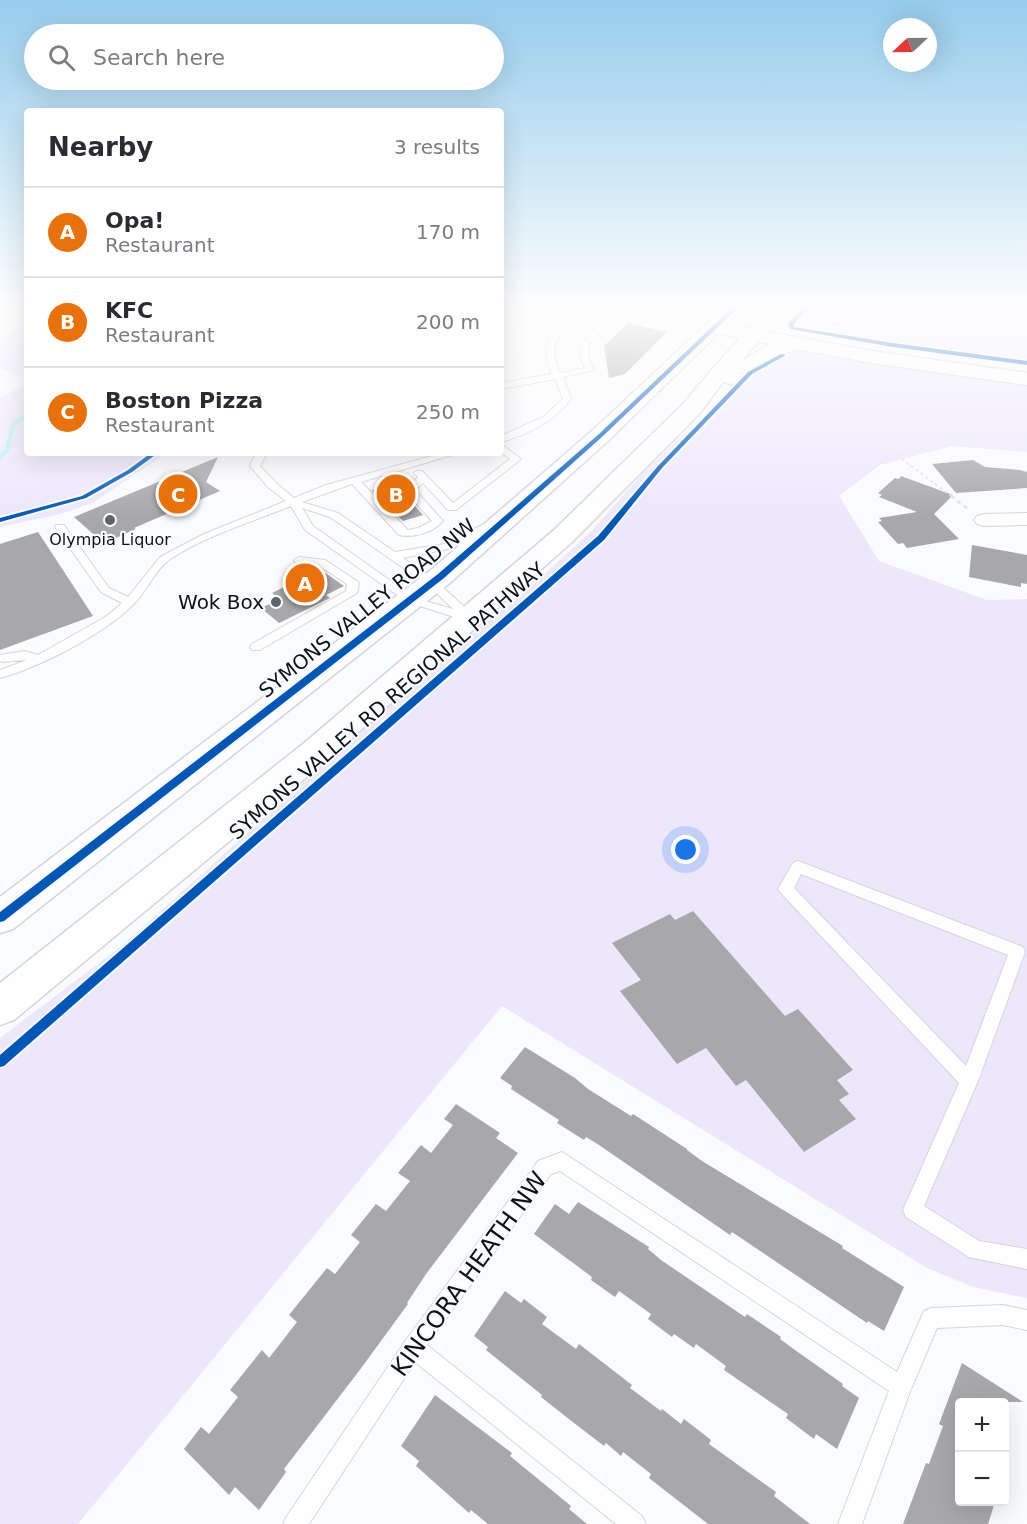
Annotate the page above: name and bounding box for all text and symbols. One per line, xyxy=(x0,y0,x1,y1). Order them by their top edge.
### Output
north arrow xyxy=(883,18,937,72)
search box xyxy=(24,24,504,90)
icon: search xyxy=(45,41,78,74)
text: Search here xyxy=(93,45,225,70)
text: Nearby xyxy=(48,132,153,162)
text: 3 results xyxy=(394,135,480,159)
text: Opa! xyxy=(105,208,164,233)
text: A xyxy=(60,220,75,244)
text: 170 m xyxy=(416,220,480,244)
text: Restaurant xyxy=(105,233,215,257)
text: KFC xyxy=(105,298,153,323)
text: B xyxy=(60,310,75,334)
text: 200 m xyxy=(416,310,480,334)
text: Restaurant xyxy=(105,323,215,347)
text: Boston Pizza xyxy=(105,388,263,413)
text: C xyxy=(60,400,75,424)
text: 250 m xyxy=(416,400,480,424)
text: Restaurant xyxy=(105,413,215,437)
pin: C xyxy=(158,472,198,516)
pin: B xyxy=(376,472,416,516)
marker: Olympia Liquor xyxy=(103,513,117,527)
street label: SYMONS VALLEY ROAD NW xyxy=(254,513,480,703)
place label: Olympia Liquor xyxy=(49,530,171,549)
street label: SYMONS VALLEY RD REGIONAL PATHWAY xyxy=(224,557,550,845)
pin: A xyxy=(286,560,324,606)
place label: Wok Box xyxy=(178,590,264,614)
marker: Wok Box xyxy=(269,595,283,609)
your location xyxy=(671,835,700,864)
street label: KINCORA HEATH NW xyxy=(385,1166,553,1382)
map controls xyxy=(955,1398,1009,1506)
button: + xyxy=(955,1398,1009,1452)
button: − xyxy=(955,1452,1009,1506)

